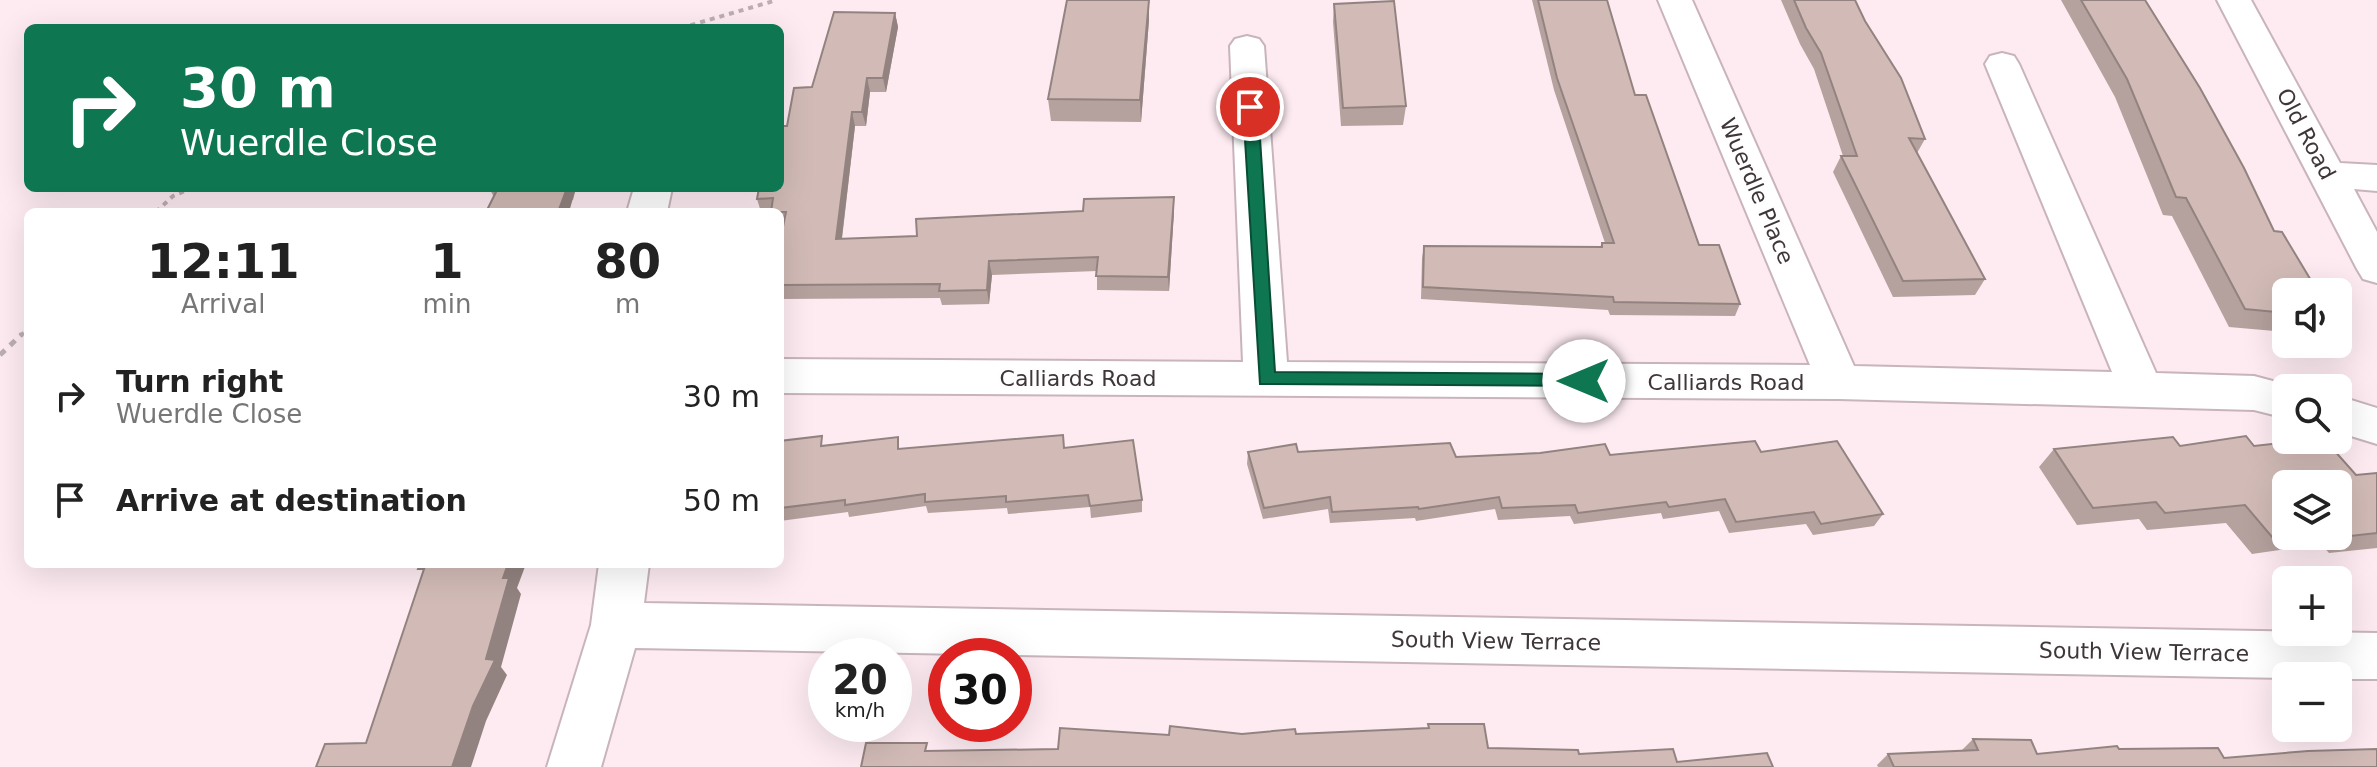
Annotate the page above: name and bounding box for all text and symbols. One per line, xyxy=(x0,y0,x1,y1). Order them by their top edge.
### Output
text: 30 m xyxy=(180,55,336,120)
icon: right xyxy=(48,56,152,160)
pin xyxy=(1216,73,1284,141)
street label: Old Road xyxy=(2272,84,2340,184)
icon: arrive xyxy=(1228,85,1272,129)
street label: Wuerdle Place xyxy=(1715,114,1799,268)
text: Wuerdle Close xyxy=(180,122,438,163)
text: 12:11 xyxy=(147,233,300,289)
text: 1 xyxy=(430,233,464,289)
text: 80 xyxy=(594,233,661,289)
map controls xyxy=(2272,278,2352,742)
button: sound xyxy=(2272,278,2352,358)
text: Arrival xyxy=(181,289,265,319)
text: min xyxy=(422,289,472,319)
text: m xyxy=(615,289,640,319)
position arrow xyxy=(1542,339,1626,423)
text: Turn right xyxy=(116,364,283,399)
street label: Calliards Road xyxy=(1000,366,1156,391)
street label: Calliards Road xyxy=(1648,370,1804,395)
icon: right xyxy=(48,374,92,418)
button: search xyxy=(2272,374,2352,454)
text: 30 m xyxy=(683,379,760,414)
text: Wuerdle Close xyxy=(116,399,302,429)
button: layers xyxy=(2272,470,2352,550)
icon: arrive xyxy=(48,478,92,522)
text: Arrive at destination xyxy=(116,483,467,518)
text: 50 m xyxy=(683,483,760,518)
button: + xyxy=(2272,566,2352,646)
street label: South View Terrace xyxy=(1391,627,1601,655)
speed limit sign: 30 xyxy=(928,638,1032,742)
street label: South View Terrace xyxy=(2039,638,2249,666)
text: 20 xyxy=(832,657,888,703)
button: − xyxy=(2272,662,2352,742)
text: km/h xyxy=(835,698,885,722)

